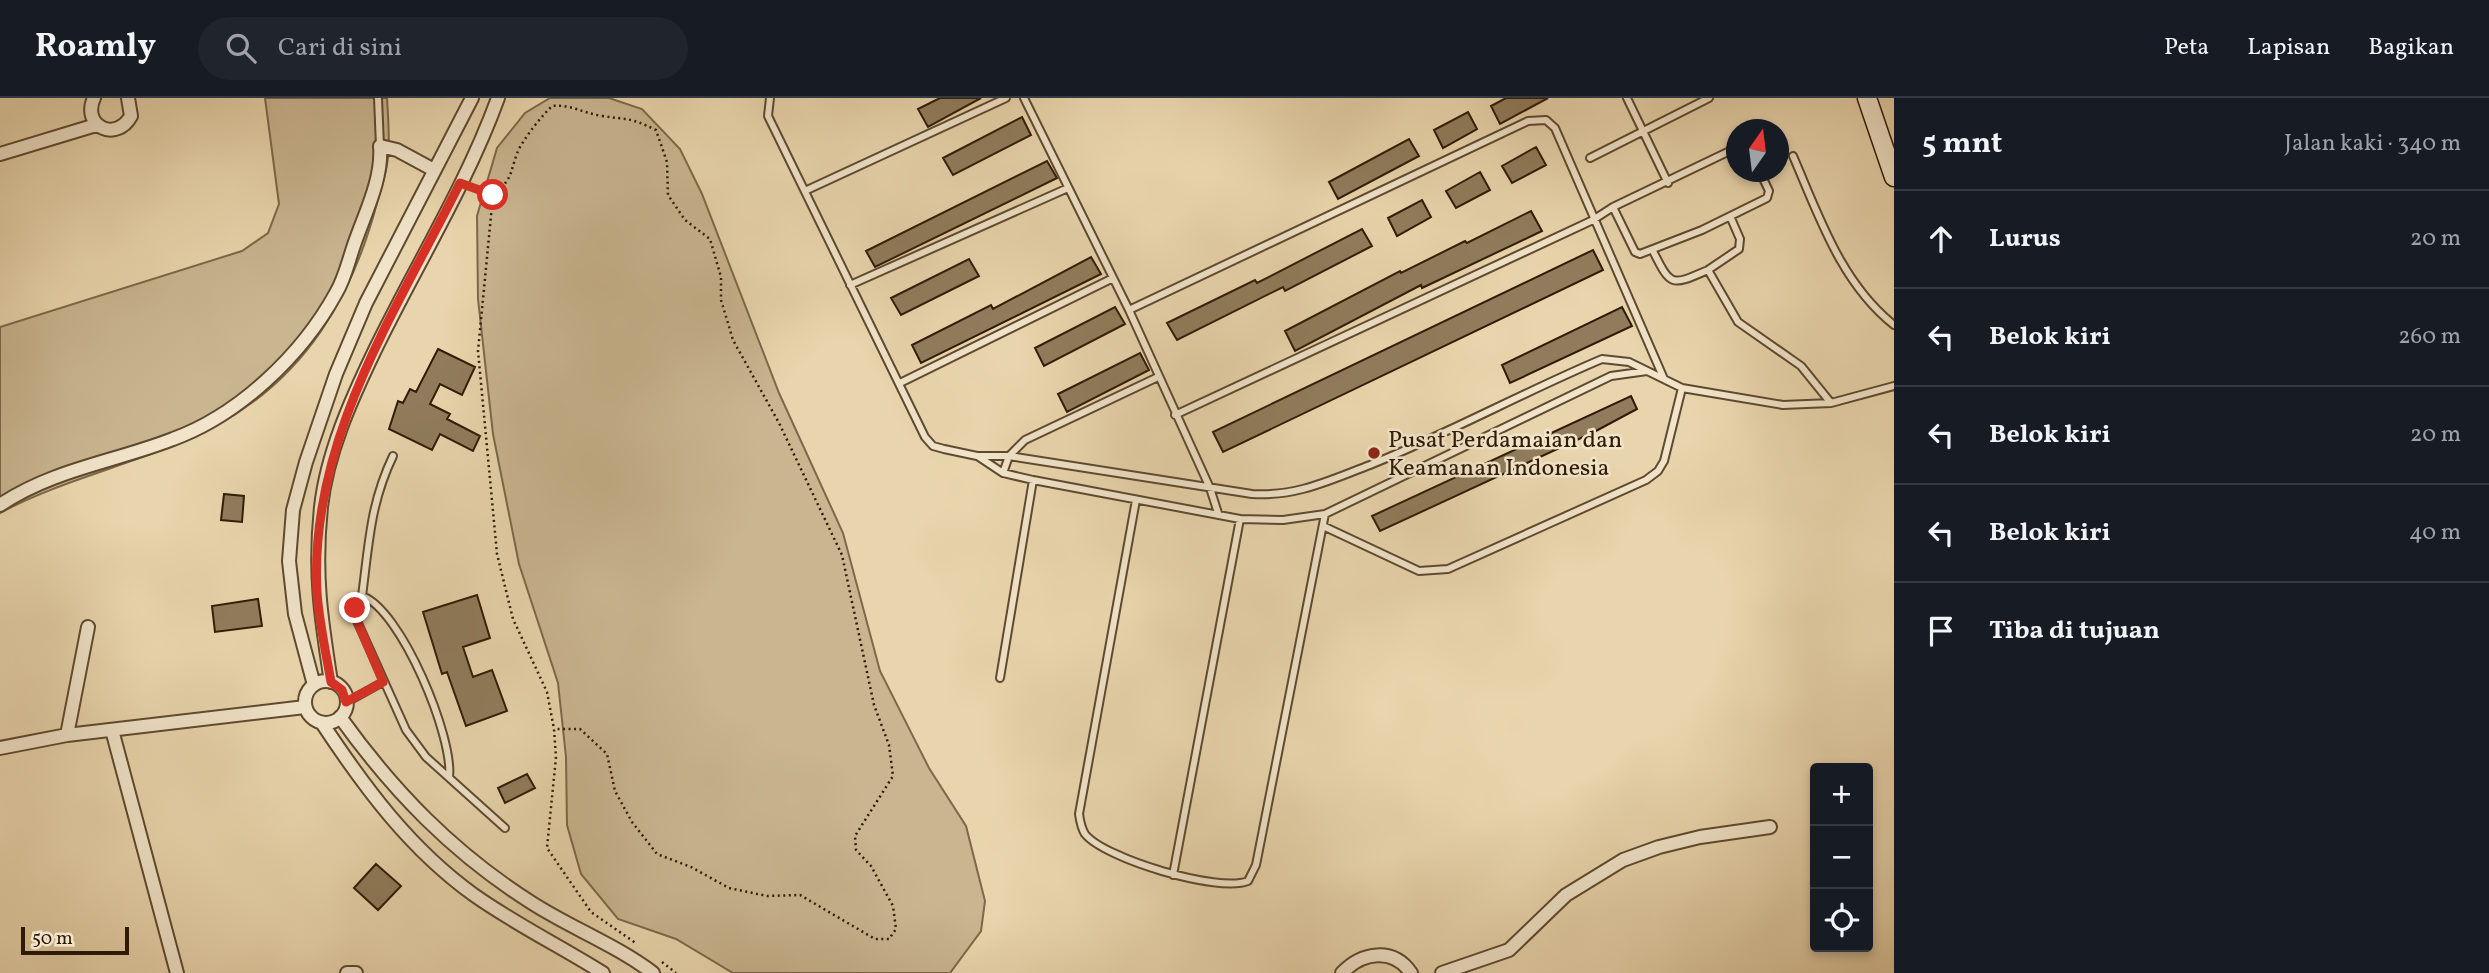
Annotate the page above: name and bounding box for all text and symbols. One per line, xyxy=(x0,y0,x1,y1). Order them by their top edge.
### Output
search box xyxy=(198,17,688,80)
text: Roamly xyxy=(35,25,156,71)
icon: search xyxy=(222,29,260,67)
text: Cari di sini xyxy=(278,30,402,66)
text: Peta xyxy=(2164,31,2209,65)
text: Lapisan xyxy=(2247,31,2330,65)
text: Bagikan xyxy=(2368,31,2454,65)
north arrow xyxy=(1726,119,1789,182)
text: 5 mnt xyxy=(1922,123,2002,165)
text: Jalan kaki · 340 m xyxy=(2284,128,2461,160)
route start xyxy=(477,179,508,210)
icon: ahead xyxy=(1922,220,1960,258)
text: Lurus xyxy=(1989,221,2061,257)
text: 20 m xyxy=(2410,223,2461,255)
icon: left xyxy=(1922,318,1960,356)
text: Belok kiri xyxy=(1989,319,2111,355)
text: 260 m xyxy=(2398,321,2461,353)
icon: left xyxy=(1922,416,1960,454)
text: Belok kiri xyxy=(1989,417,2111,453)
text: 20 m xyxy=(2410,419,2461,451)
place label: Pusat Perdamaian dan Keamanan Indonesia xyxy=(1388,424,1622,486)
marker: Pusat Perdamaian dan Keamanan Indonesia xyxy=(1366,445,1382,461)
icon: left xyxy=(1922,514,1960,552)
text: Belok kiri xyxy=(1989,515,2111,551)
text: 40 m xyxy=(2409,517,2461,549)
route end xyxy=(339,592,370,623)
icon: arrive xyxy=(1922,612,1960,650)
text: Tiba di tujuan xyxy=(1989,613,2160,649)
map controls xyxy=(1810,763,1873,952)
button: + xyxy=(1810,763,1873,826)
button: − xyxy=(1810,826,1873,889)
button: locate xyxy=(1810,889,1873,952)
scale bar xyxy=(21,924,130,956)
text: 50 m xyxy=(32,926,73,952)

